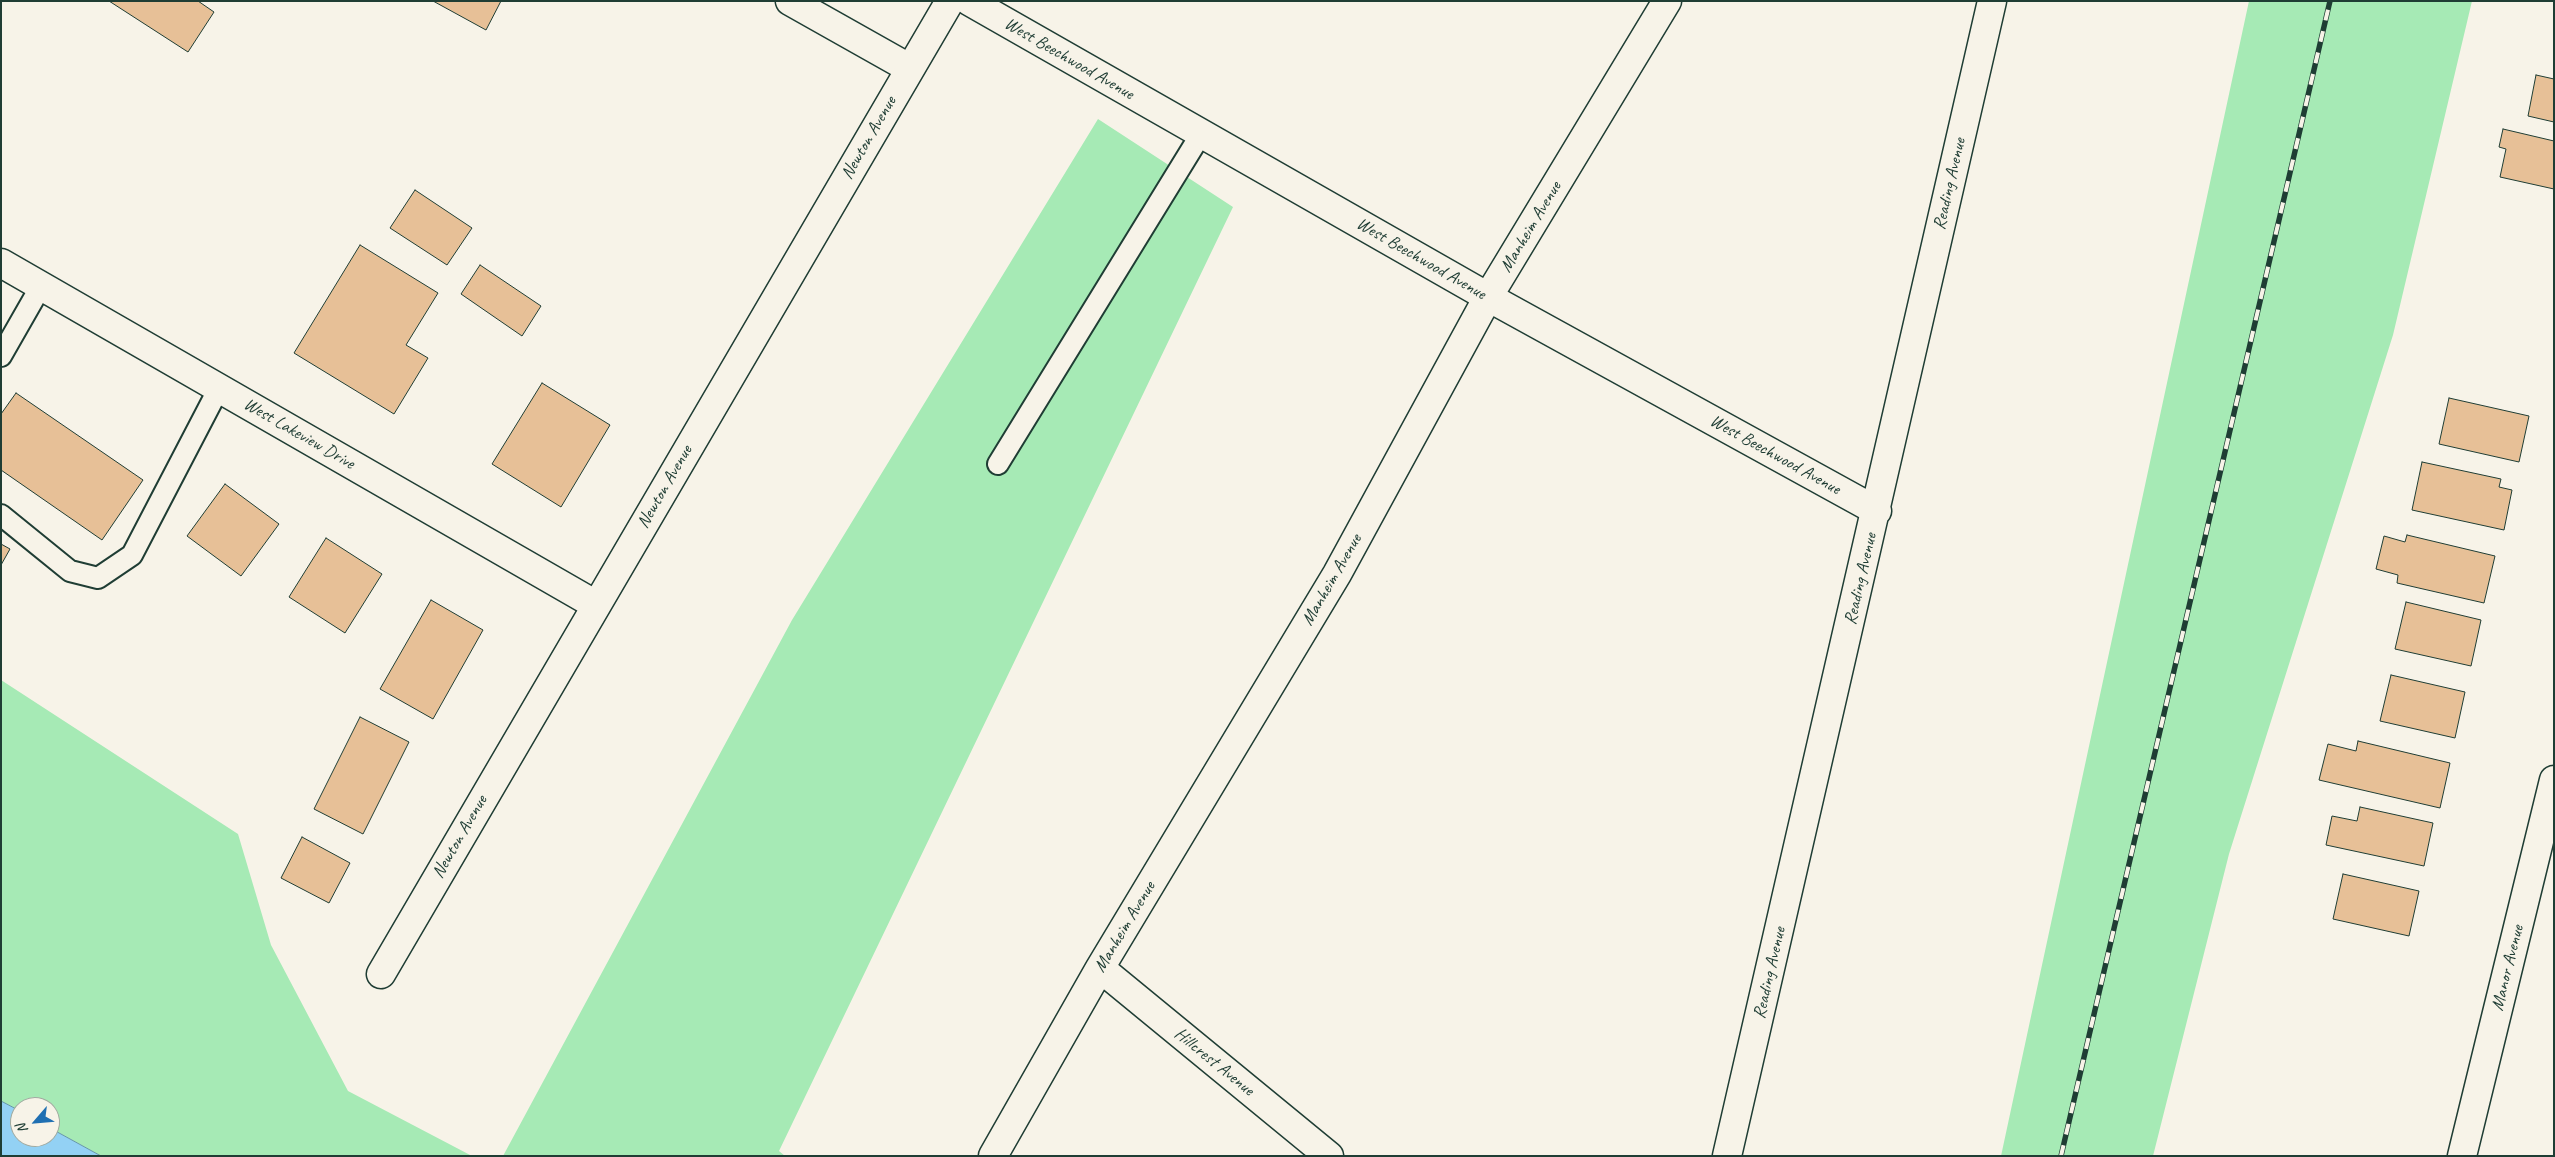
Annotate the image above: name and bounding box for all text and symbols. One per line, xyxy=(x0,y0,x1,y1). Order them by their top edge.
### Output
street label: West Beechwood Avenue xyxy=(1000,13,1138,105)
street label: Newton Avenue xyxy=(837,93,901,183)
street label: Reading Avenue xyxy=(1929,136,1971,232)
street label: Manheim Avenue xyxy=(1495,178,1567,276)
street label: West Beechwood Avenue xyxy=(1352,213,1490,305)
street label: West Lakeview Drive xyxy=(240,394,358,474)
street label: West Beechwood Avenue xyxy=(1706,410,1844,500)
street label: Newton Avenue xyxy=(633,442,697,532)
street label: Manheim Avenue xyxy=(1297,530,1367,630)
street label: Reading Avenue xyxy=(1840,531,1882,627)
street label: Newton Avenue xyxy=(428,792,492,882)
street label: Manheim Avenue xyxy=(1089,878,1161,976)
street label: Manor Avenue xyxy=(2487,923,2529,1013)
street label: Reading Avenue xyxy=(1749,925,1791,1021)
street label: Hillcrest Avenue xyxy=(1170,1023,1258,1101)
north arrow xyxy=(10,1097,60,1147)
text: N xyxy=(13,1121,32,1136)

